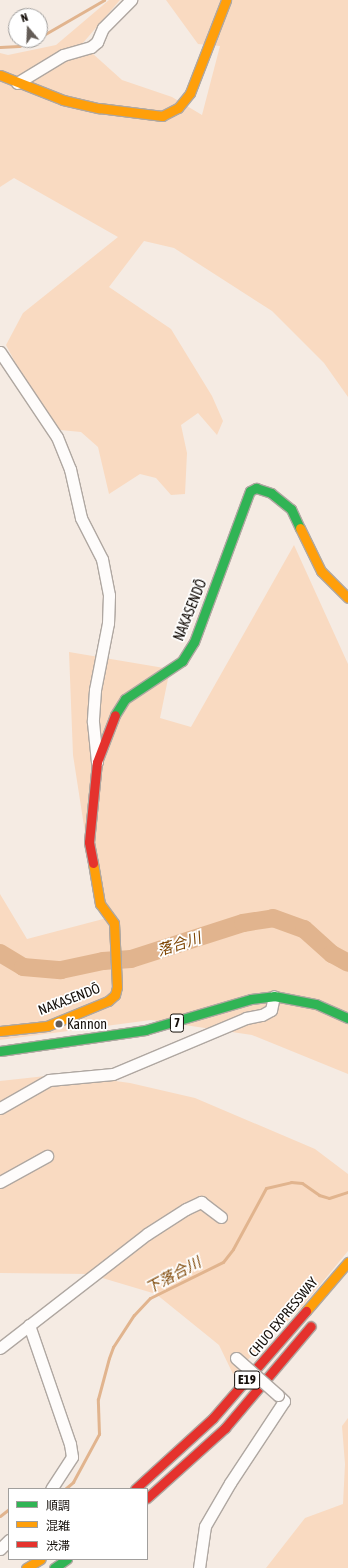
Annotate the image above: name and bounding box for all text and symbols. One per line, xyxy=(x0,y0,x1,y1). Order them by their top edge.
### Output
north arrow xyxy=(8,8,48,48)
text: N xyxy=(19,11,29,24)
street label: NAKASENDŌ xyxy=(170,577,210,643)
water label: 落合川 xyxy=(155,928,203,960)
street label: NAKASENDŌ xyxy=(36,980,102,1018)
road number: 7 xyxy=(169,1012,185,1034)
place label: Kannon xyxy=(67,1016,107,1032)
marker: Kannon xyxy=(54,1019,64,1029)
water label: 下落合川 xyxy=(142,1253,204,1297)
street label: CHUO EXPRESSWAY xyxy=(245,1274,321,1360)
road number: E19 xyxy=(234,1369,260,1391)
legend xyxy=(8,1488,148,1560)
text: 順調 xyxy=(46,1499,70,1513)
text: 混雑 xyxy=(46,1519,70,1533)
text: 渋滞 xyxy=(46,1539,70,1553)

